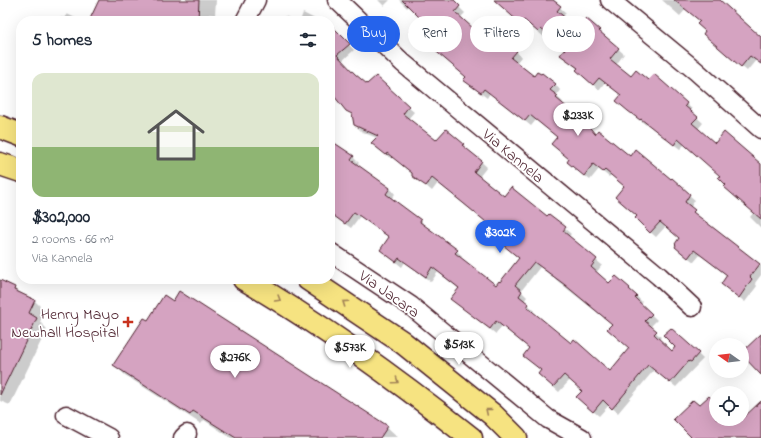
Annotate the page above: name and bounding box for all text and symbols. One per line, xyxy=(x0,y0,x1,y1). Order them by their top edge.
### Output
chip: Buy xyxy=(347,16,400,52)
chip: Rent xyxy=(408,16,462,52)
chip: Filters xyxy=(470,16,534,52)
chip: New xyxy=(542,16,595,52)
text: 5 homes xyxy=(32,28,92,53)
icon: filters xyxy=(297,29,319,51)
icon: home xyxy=(140,99,212,171)
pin: $233K xyxy=(550,103,606,137)
text: $233K xyxy=(562,106,594,125)
street label: Via Kannela xyxy=(476,123,549,190)
text: $302,000 xyxy=(32,205,90,230)
pin: $302K xyxy=(472,220,528,254)
text: $302K xyxy=(484,223,516,242)
text: 2 rooms · 66 m² xyxy=(32,230,114,249)
text: Via Kannela xyxy=(32,249,93,268)
street label: Via Jacara xyxy=(353,264,424,324)
one-way arrow xyxy=(274,294,281,302)
one-way arrow xyxy=(342,301,349,308)
place label: Henry Mayo Newhall Hospital xyxy=(11,303,119,345)
marker: Henry Mayo Newhall Hospital xyxy=(122,316,134,328)
pin: $513K xyxy=(431,332,487,366)
pin: $573K xyxy=(322,335,378,369)
text: $513K xyxy=(443,335,475,354)
text: $573K xyxy=(334,338,366,357)
north arrow xyxy=(709,338,749,378)
map controls xyxy=(709,338,749,426)
pin: $276K xyxy=(207,345,263,379)
text: $276K xyxy=(219,348,251,367)
one-way arrow xyxy=(392,376,399,384)
button: locate xyxy=(709,386,749,426)
one-way arrow xyxy=(485,409,492,416)

